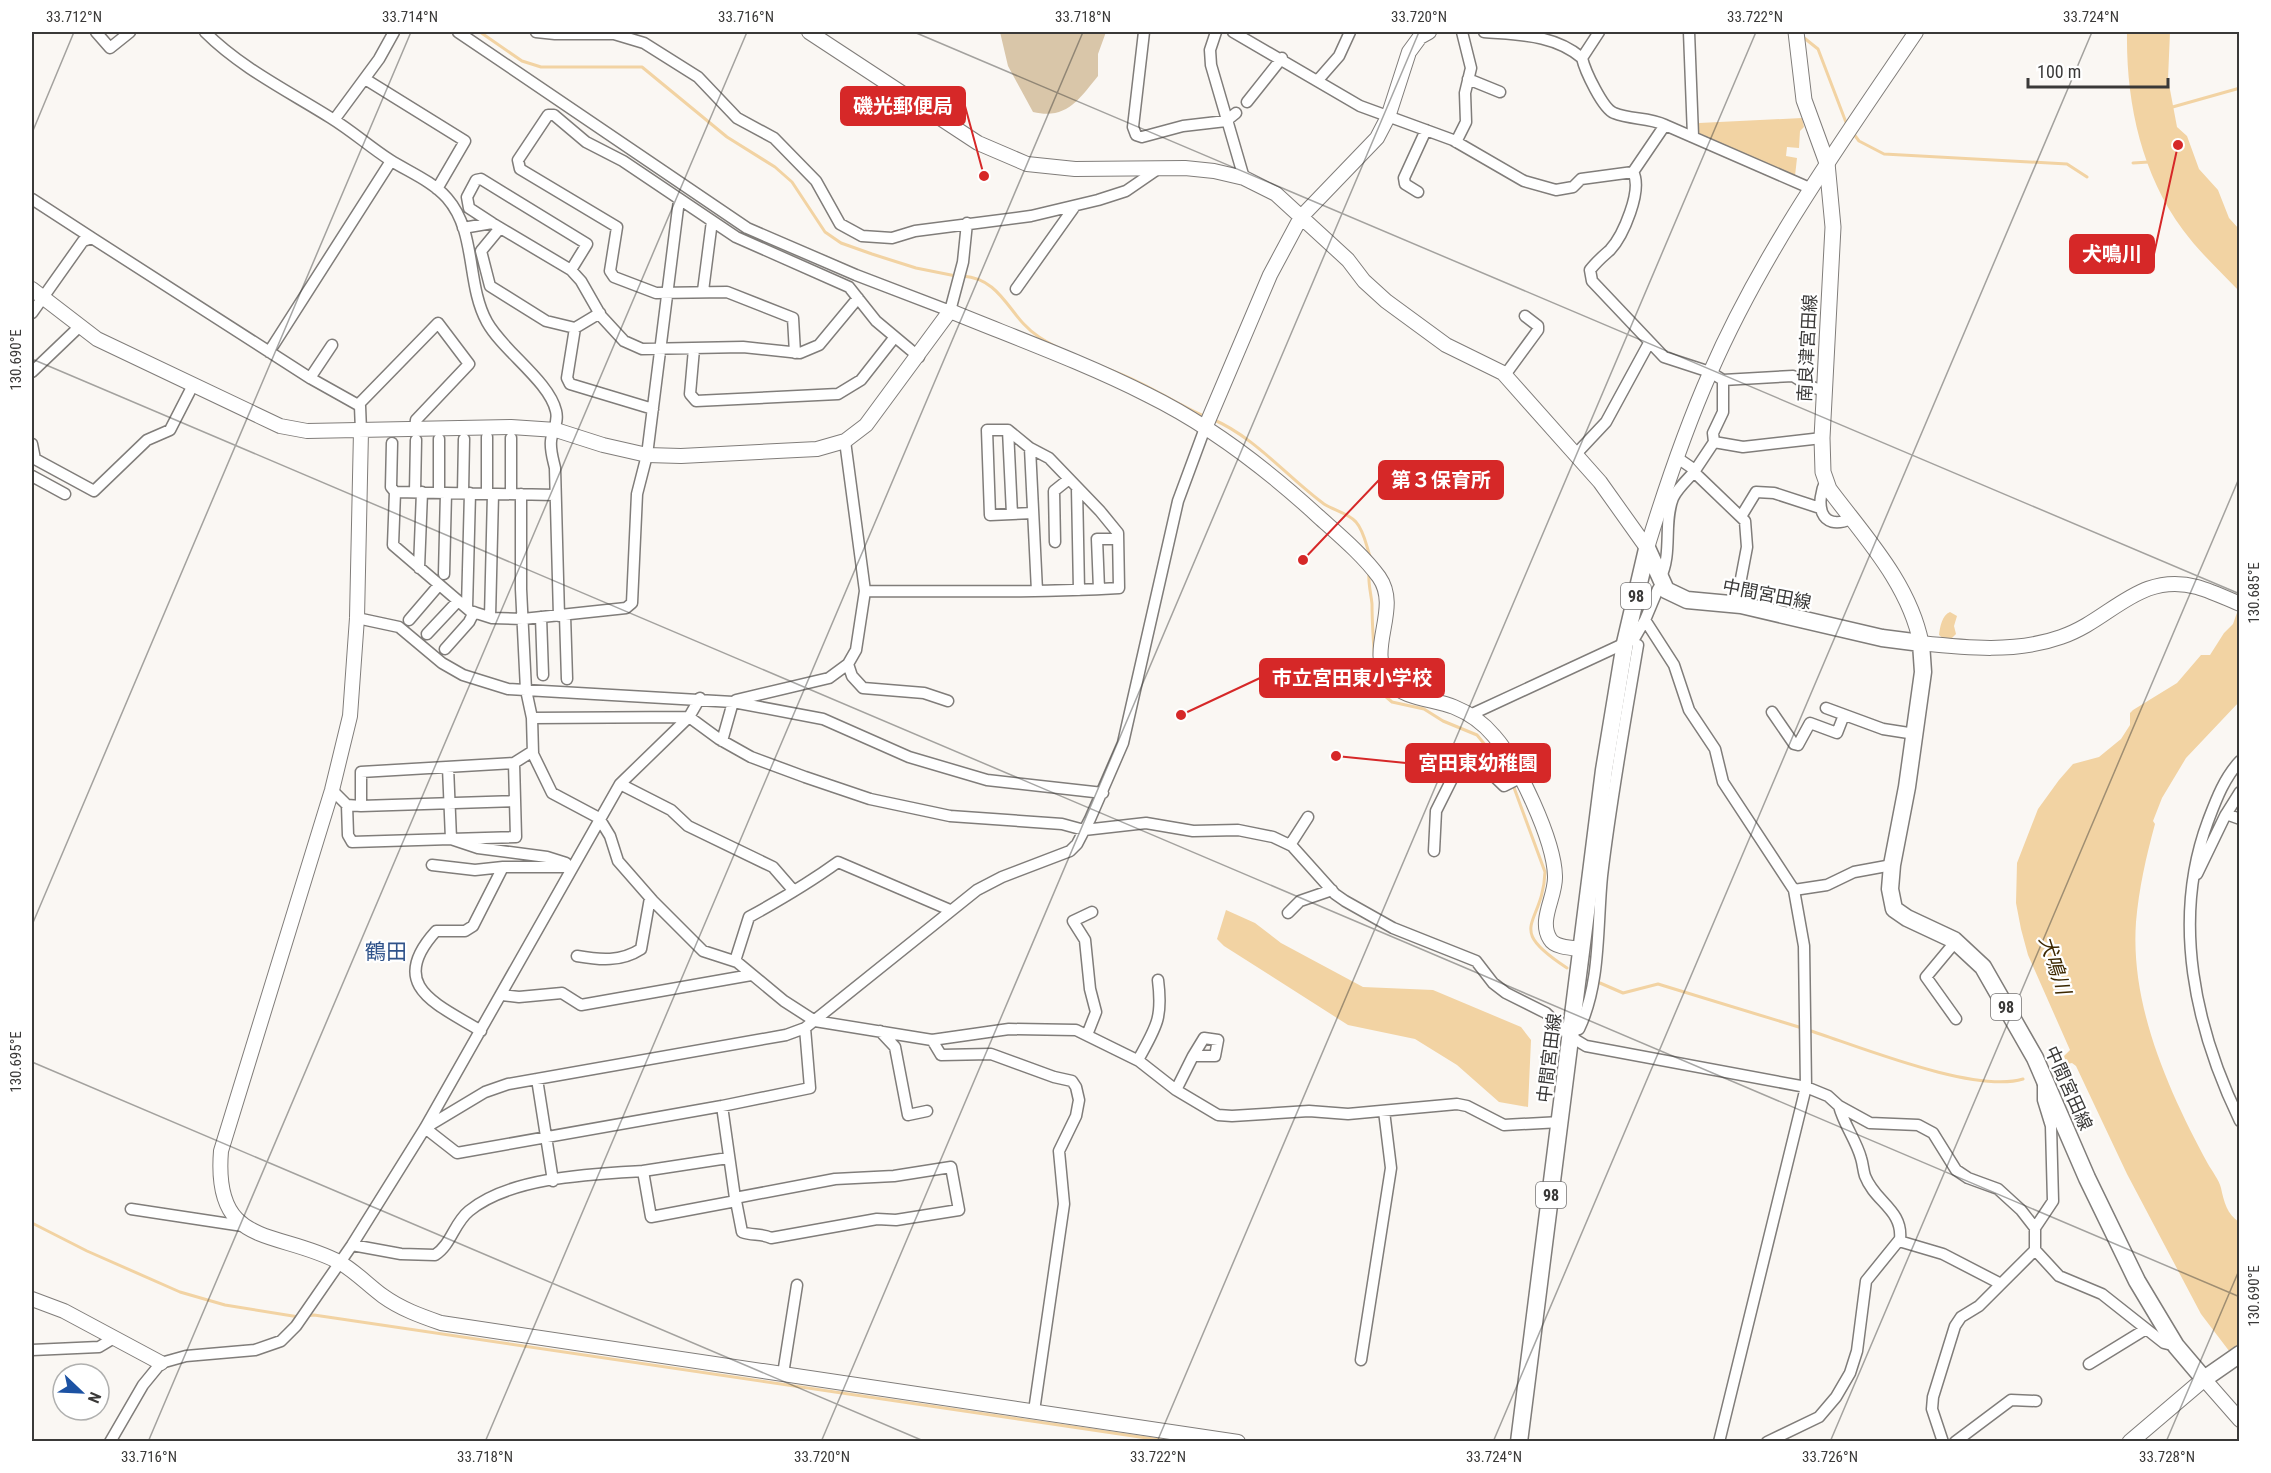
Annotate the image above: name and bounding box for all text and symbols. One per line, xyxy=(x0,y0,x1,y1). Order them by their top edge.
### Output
text: 33.712°N xyxy=(46,8,102,26)
text: 33.714°N xyxy=(382,8,438,26)
text: 33.716°N xyxy=(718,8,774,26)
text: 33.718°N xyxy=(1055,8,1111,26)
text: 33.720°N xyxy=(1391,8,1447,26)
text: 33.722°N xyxy=(1727,8,1783,26)
text: 33.724°N xyxy=(2063,8,2119,26)
scale bar xyxy=(2028,51,2168,89)
text: 100 m xyxy=(2037,61,2081,82)
callout: 磯光郵便局 xyxy=(841,87,965,125)
text: 磯光郵便局 xyxy=(853,94,953,118)
callout: 犬鳴川 xyxy=(2070,235,2154,273)
text: 犬鳴川 xyxy=(2082,242,2142,266)
street label: 南良津宮田線 xyxy=(1794,294,1820,402)
text: 130.690°E xyxy=(7,329,25,391)
callout: 第３保育所 xyxy=(1379,461,1503,499)
text: 第３保育所 xyxy=(1391,468,1491,492)
text: 130.685°E xyxy=(2245,562,2263,624)
street label: 中間宮田線 xyxy=(1721,575,1813,613)
road number: 98 xyxy=(1621,583,1651,609)
callout: 市立宮田東小学校 xyxy=(1260,659,1444,697)
text: 市立宮田東小学校 xyxy=(1272,666,1432,690)
callout: 宮田東幼稚園 xyxy=(1406,744,1550,782)
text: 宮田東幼稚園 xyxy=(1418,751,1538,775)
water label: 犬鳴川 xyxy=(2034,933,2076,999)
district label: 鶴田 xyxy=(365,940,407,964)
road number: 98 xyxy=(1991,994,2021,1020)
street label: 中間宮田線 xyxy=(1533,1012,1565,1104)
text: 130.695°E xyxy=(7,1031,25,1093)
street label: 中間宮田線 xyxy=(2041,1043,2097,1133)
road number: 98 xyxy=(1536,1182,1566,1208)
text: 130.690°E xyxy=(2245,1265,2263,1327)
north arrow xyxy=(51,1362,111,1422)
text: N xyxy=(84,1389,105,1406)
text: 33.716°N xyxy=(121,1448,177,1466)
text: 33.718°N xyxy=(457,1448,513,1466)
text: 33.720°N xyxy=(794,1448,850,1466)
text: 33.722°N xyxy=(1130,1448,1186,1466)
text: 33.724°N xyxy=(1466,1448,1522,1466)
text: 33.726°N xyxy=(1802,1448,1858,1466)
text: 33.728°N xyxy=(2139,1448,2195,1466)

